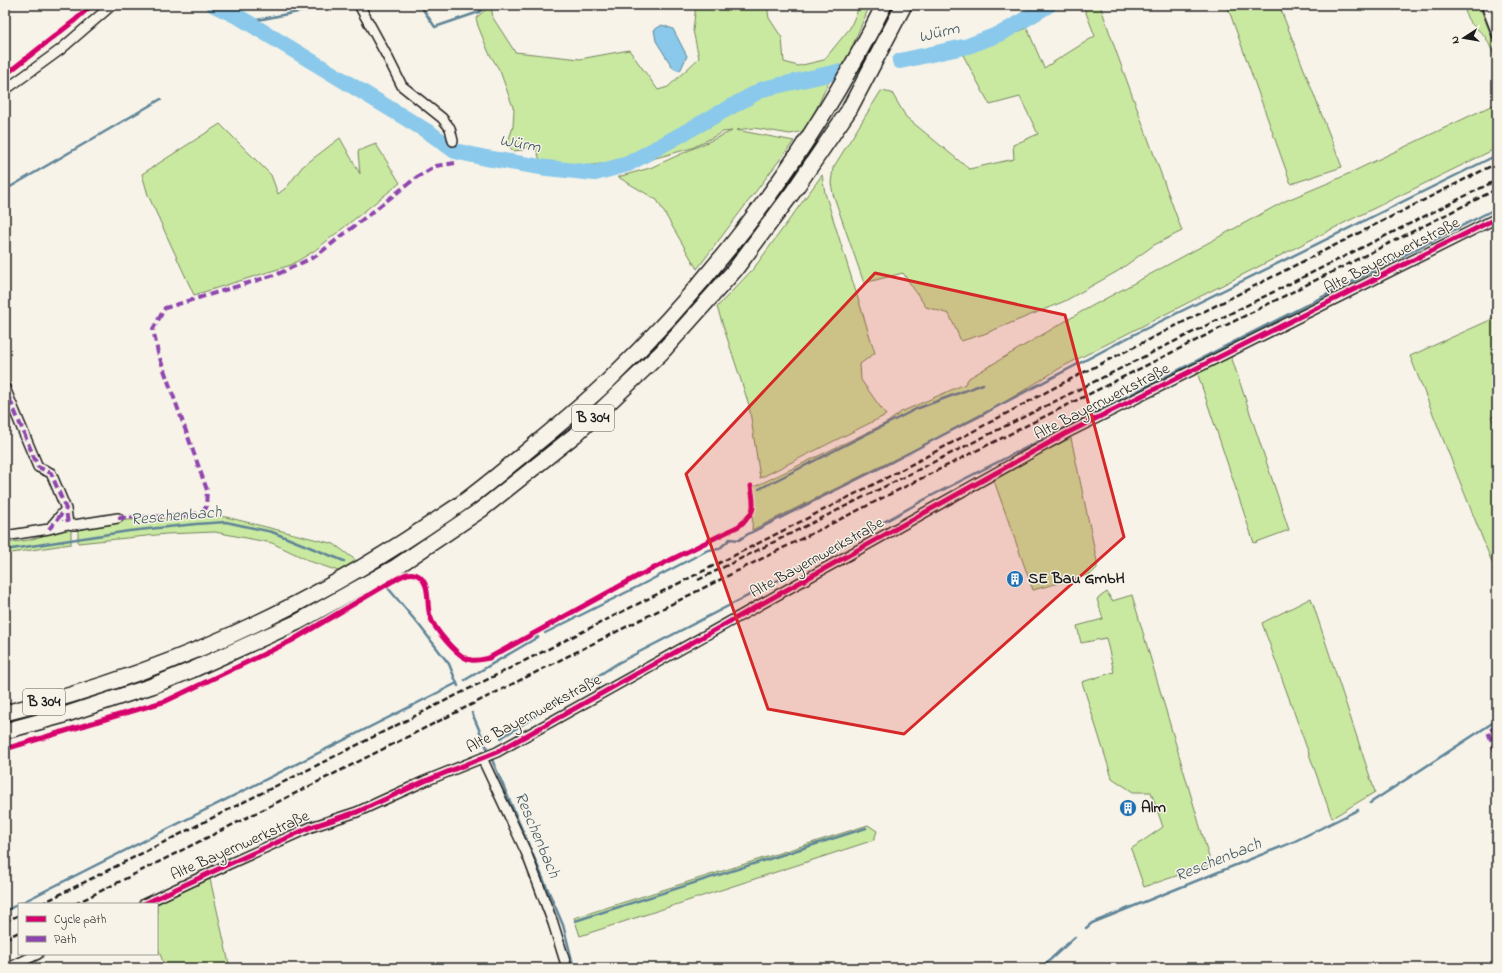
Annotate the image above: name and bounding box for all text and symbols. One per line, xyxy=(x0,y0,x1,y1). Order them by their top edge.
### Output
water label: Würm xyxy=(916,16,963,50)
north arrow xyxy=(1444,18,1484,58)
text: N xyxy=(1447,35,1464,45)
water label: Würm xyxy=(497,128,543,160)
street label: Alte Bayernwerkstraße xyxy=(1320,211,1465,301)
street label: Alte Bayernwerkstraße xyxy=(1030,357,1175,447)
road number: B 304 xyxy=(572,405,614,431)
water label: Reschenbach xyxy=(130,499,223,532)
street label: Alte Bayernwerkstraße xyxy=(746,511,889,605)
place label: SE Bau GmbH xyxy=(1028,567,1125,591)
building icon: SE Bau GmbH xyxy=(1005,569,1025,589)
street label: Alte Bayernwerkstraße xyxy=(462,668,606,760)
road number: B 304 xyxy=(23,689,65,715)
water label: Reschenbach xyxy=(508,788,567,883)
place label: Alm xyxy=(1141,796,1167,820)
building icon: Alm xyxy=(1118,798,1138,818)
street label: Alte Bayernwerkstraße xyxy=(167,804,314,887)
water label: Reschenbach xyxy=(1171,831,1266,889)
legend xyxy=(18,903,158,955)
text: Cycle path xyxy=(54,911,106,930)
text: Path xyxy=(54,931,77,949)

